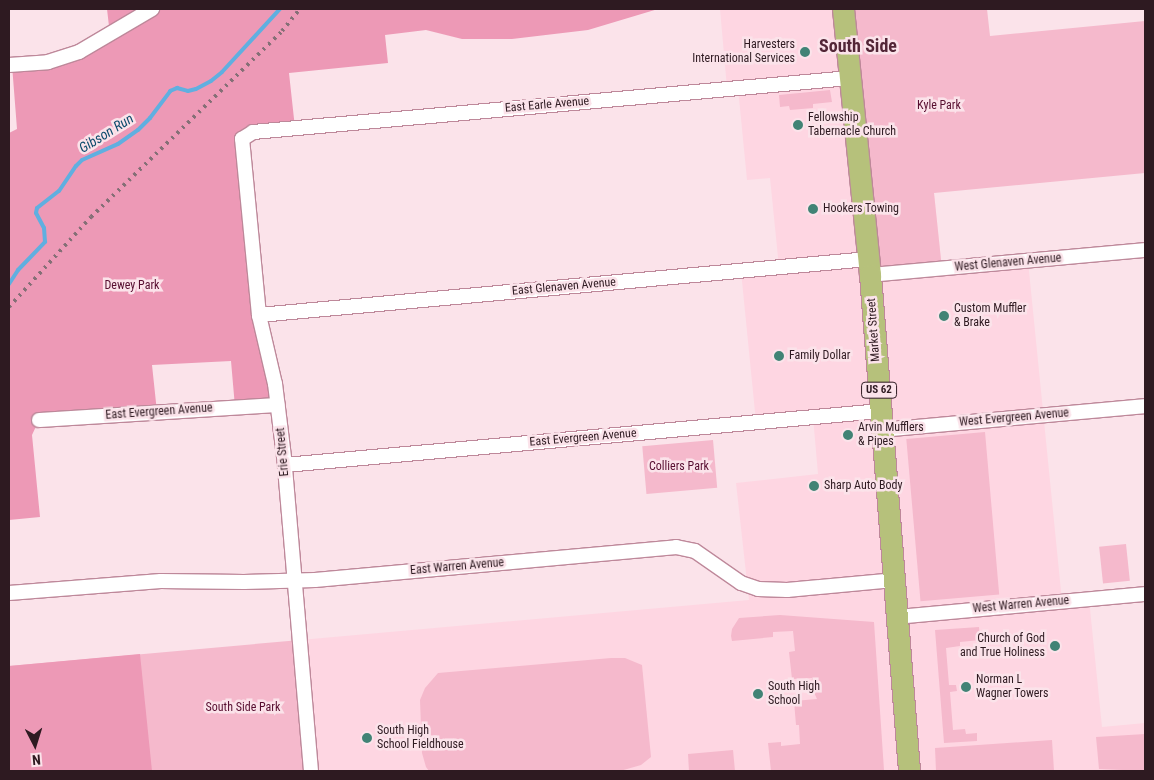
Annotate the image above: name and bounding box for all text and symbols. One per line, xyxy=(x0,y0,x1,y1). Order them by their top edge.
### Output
district label: South Side xyxy=(819,35,897,57)
place label: Harvesters International Services xyxy=(692,38,795,66)
marker: Harvesters International Services xyxy=(799,46,811,58)
street label: East Earle Avenue xyxy=(504,94,590,116)
park label: Kyle Park xyxy=(917,99,961,113)
water label: Gibson Run xyxy=(76,110,136,156)
place label: Fellowship Tabernacle Church xyxy=(808,111,896,139)
marker: Fellowship Tabernacle Church xyxy=(792,119,804,131)
place label: Hookers Towing xyxy=(823,202,899,216)
marker: Hookers Towing xyxy=(807,203,819,215)
street label: West Glenaven Avenue xyxy=(954,251,1062,275)
street label: East Glenaven Avenue xyxy=(511,275,617,299)
park label: Dewey Park xyxy=(105,279,159,293)
street label: Market Street xyxy=(865,298,883,362)
place label: Custom Muffler & Brake xyxy=(954,302,1026,330)
marker: Custom Muffler & Brake xyxy=(938,310,950,322)
place label: Family Dollar xyxy=(789,349,850,363)
marker: Family Dollar xyxy=(773,350,785,362)
road number: US 62 xyxy=(860,382,898,398)
street label: East Evergreen Avenue xyxy=(105,401,213,423)
street label: West Evergreen Avenue xyxy=(958,406,1070,430)
place label: Arvin Mufflers & Pipes xyxy=(858,421,924,449)
street label: East Evergreen Avenue xyxy=(529,426,637,450)
street label: Erie Street xyxy=(274,427,292,477)
marker: Arvin Mufflers & Pipes xyxy=(842,429,854,441)
park label: Colliers Park xyxy=(649,460,709,474)
place label: Sharp Auto Body xyxy=(824,479,902,493)
marker: Sharp Auto Body xyxy=(808,480,820,492)
street label: East Warren Avenue xyxy=(409,556,505,578)
street label: West Warren Avenue xyxy=(972,594,1070,616)
place label: Church of God and True Holiness xyxy=(960,632,1045,660)
marker: Church of God and True Holiness xyxy=(1049,640,1061,652)
place label: Norman L Wagner Towers xyxy=(976,673,1049,701)
place label: South High School xyxy=(768,680,820,708)
marker: Norman L Wagner Towers xyxy=(960,681,972,693)
marker: South High School xyxy=(752,688,764,700)
park label: South Side Park xyxy=(206,701,280,715)
north arrow xyxy=(10,720,60,770)
place label: South High School Fieldhouse xyxy=(377,724,464,752)
marker: South High School Fieldhouse xyxy=(361,732,373,744)
text: N xyxy=(31,752,41,768)

